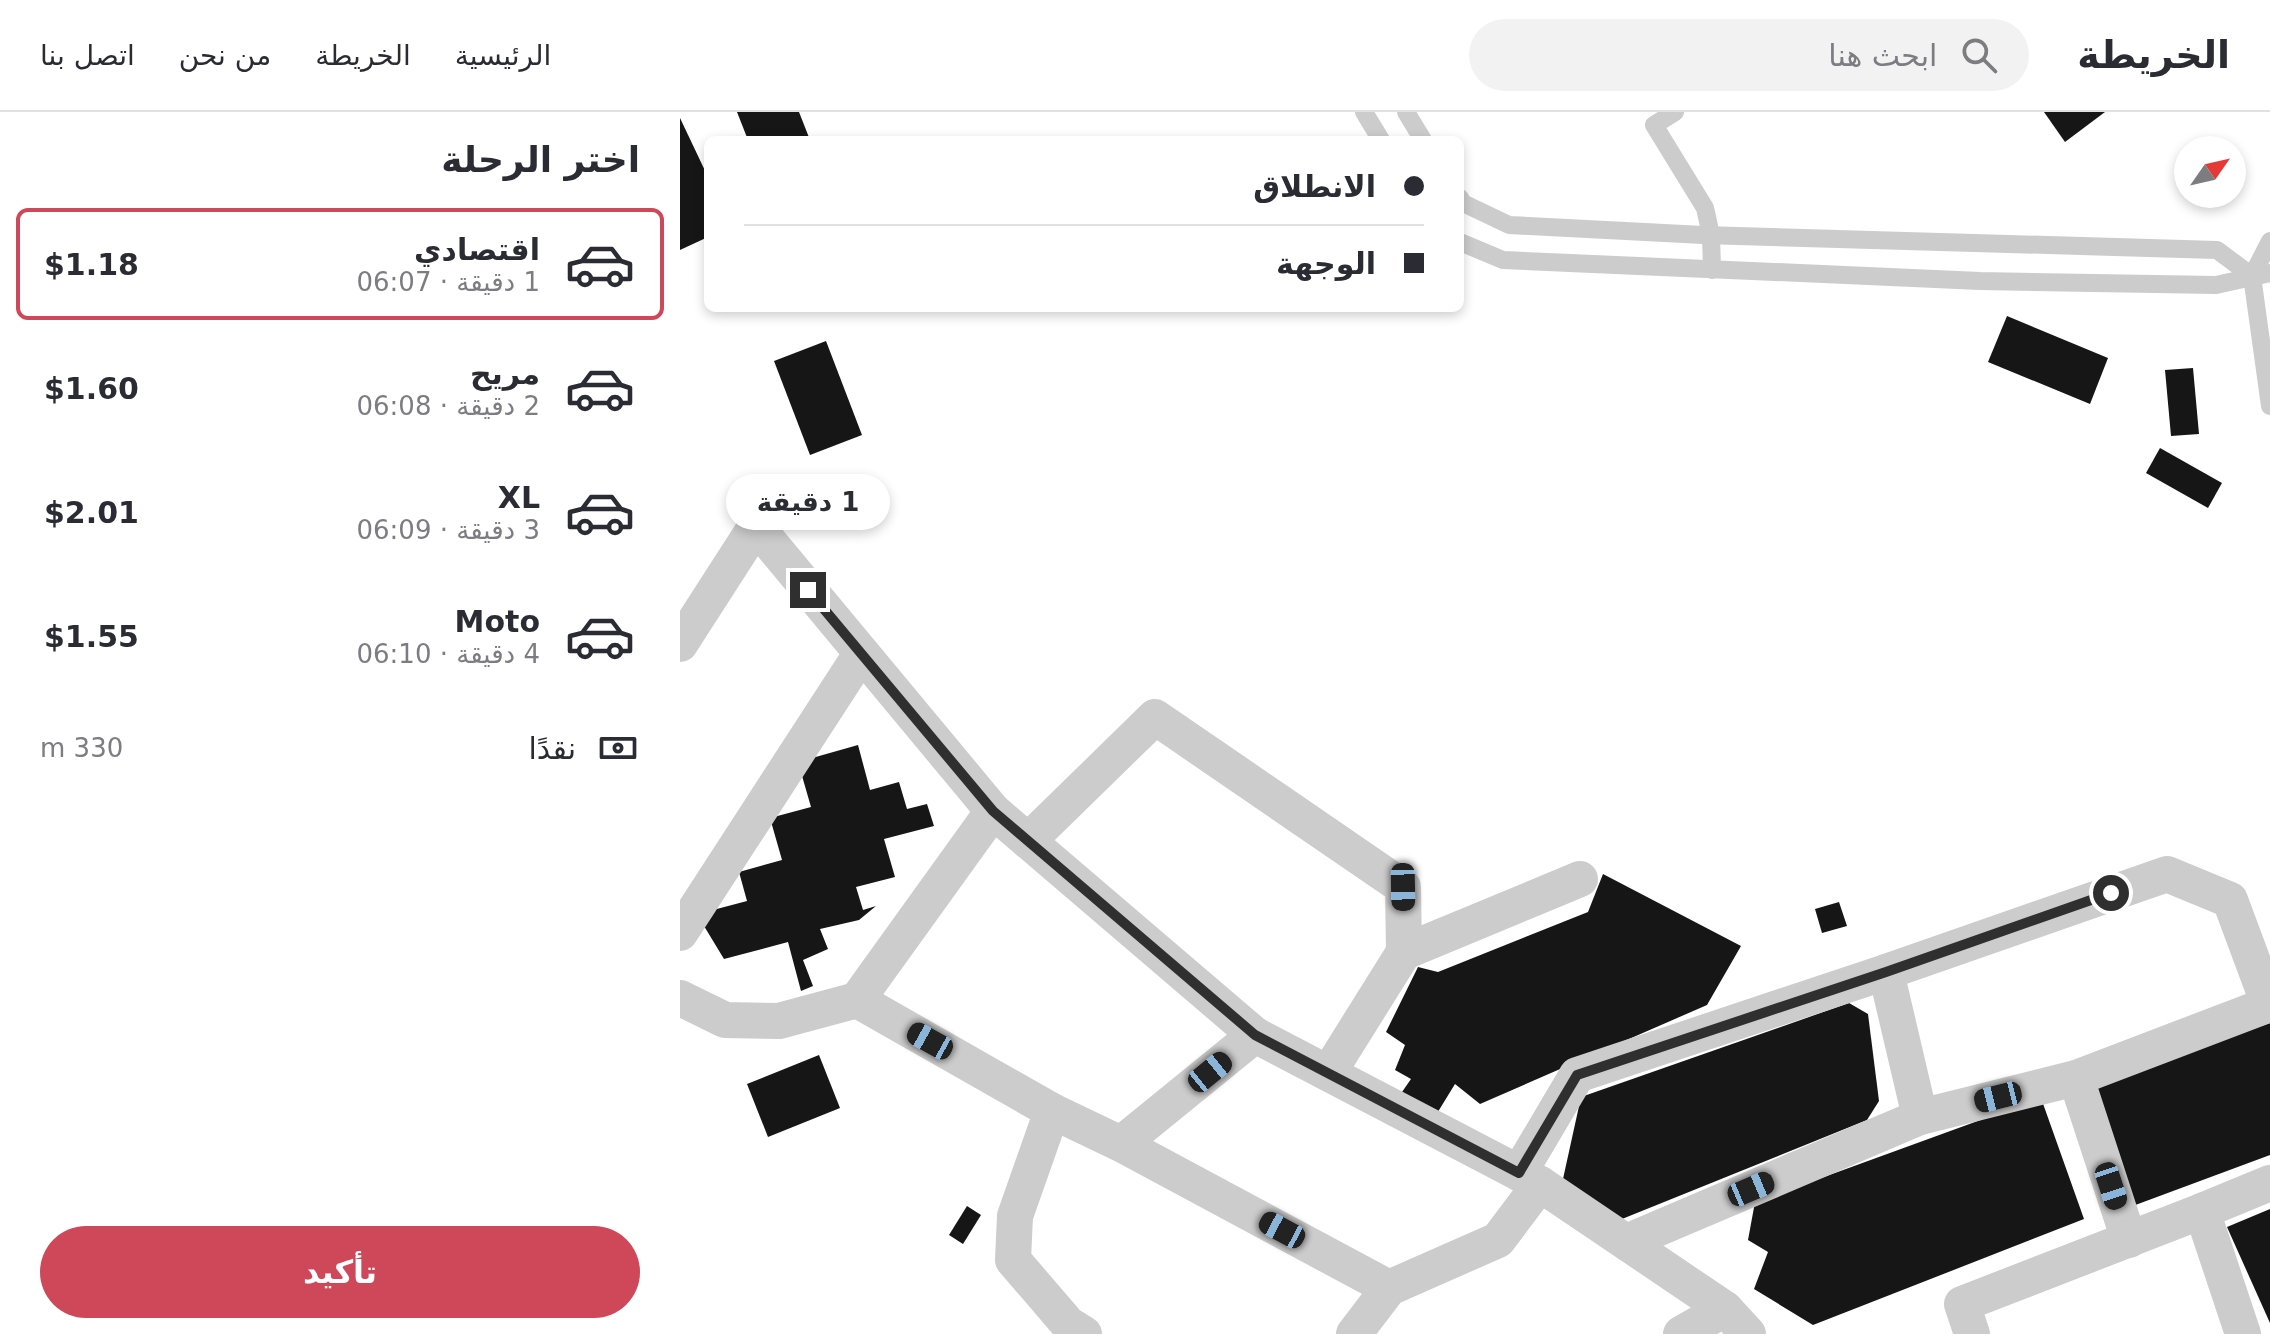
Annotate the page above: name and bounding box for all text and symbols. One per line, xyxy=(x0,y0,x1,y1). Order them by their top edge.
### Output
search box xyxy=(1469,19,2029,91)
icon: search xyxy=(1957,33,2001,77)
text: الخريطة xyxy=(2077,33,2230,77)
text: ابحث هنا xyxy=(1828,38,1937,73)
text: اتصل بنا xyxy=(40,39,135,72)
text: من نحن xyxy=(179,39,271,72)
text: الخريطة xyxy=(315,39,411,72)
text: الرئيسية xyxy=(455,39,551,72)
north arrow xyxy=(2174,136,2246,208)
map controls xyxy=(2174,136,2246,208)
text: اختر الرحلة xyxy=(441,139,640,180)
text: الانطلاق xyxy=(1253,169,1376,204)
icon: car xyxy=(564,228,636,300)
text: اقتصادي xyxy=(414,232,540,267)
text: الوجهة xyxy=(1276,246,1376,281)
text: $1.18 xyxy=(44,247,139,282)
text: 1 دقيقة · 06:07 xyxy=(357,267,540,297)
icon: car xyxy=(564,352,636,424)
text: مريح xyxy=(470,356,540,391)
text: $1.60 xyxy=(44,371,139,406)
text: 2 دقيقة · 06:08 xyxy=(357,391,540,421)
callout: 1 دقيقة xyxy=(726,474,890,530)
icon: car xyxy=(564,476,636,548)
text: XL xyxy=(498,480,540,515)
text: 1 دقيقة xyxy=(757,487,859,517)
text: $2.01 xyxy=(44,495,139,530)
text: 3 دقيقة · 06:09 xyxy=(357,515,540,545)
route end xyxy=(790,572,826,608)
icon: car xyxy=(564,600,636,672)
text: Moto xyxy=(455,604,540,639)
text: $1.55 xyxy=(44,619,139,654)
text: 4 دقيقة · 06:10 xyxy=(357,639,540,669)
icon: cash xyxy=(596,726,640,770)
text: نقدًا xyxy=(528,731,576,766)
text: 330 m xyxy=(40,733,123,763)
car xyxy=(1391,863,1415,911)
route start xyxy=(2093,875,2129,911)
car xyxy=(903,1019,957,1063)
car xyxy=(1184,1048,1236,1096)
car xyxy=(1972,1080,2024,1114)
car xyxy=(2092,1159,2130,1213)
car xyxy=(1724,1169,1778,1209)
car xyxy=(1255,1208,1309,1252)
button: تأكيد xyxy=(40,1226,640,1318)

